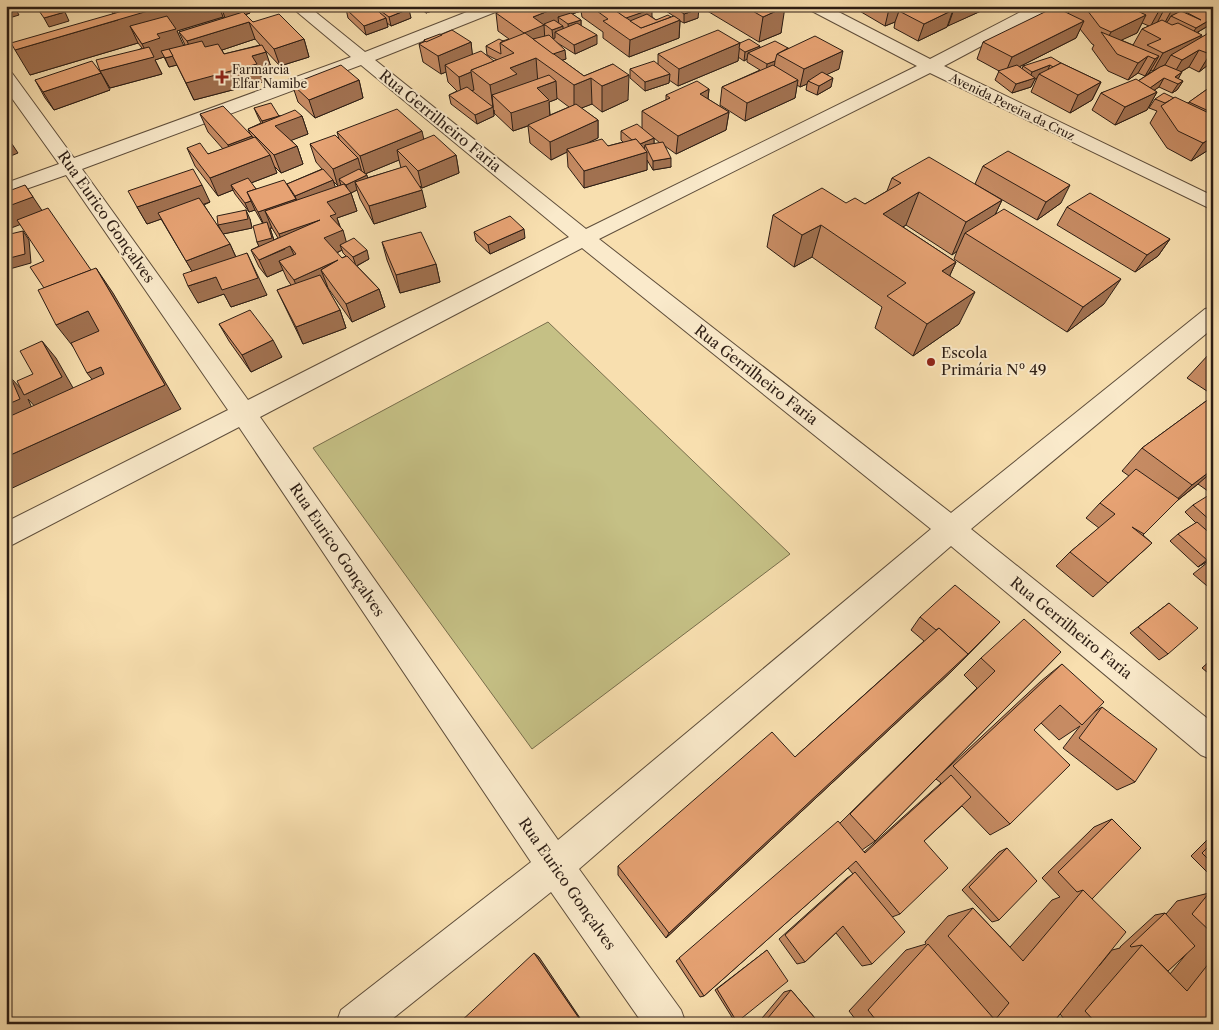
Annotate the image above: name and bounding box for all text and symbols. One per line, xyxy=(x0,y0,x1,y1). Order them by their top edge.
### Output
place label: Farmárcia Elfar Namibe xyxy=(232,62,307,91)
street label: Rua Gerrilheiro Faria xyxy=(375,66,505,176)
street label: Avenida Pereira da Cruz xyxy=(946,69,1077,143)
marker: Farmárcia Elfar Namibe xyxy=(216,71,228,83)
street label: Rua Eurico Gonçalves xyxy=(54,147,159,286)
street label: Rua Gerrilheiro Faria xyxy=(691,320,822,429)
place label: Escola Primária Nº 49 xyxy=(941,343,1047,379)
marker: Escola Primária Nº 49 xyxy=(925,356,937,368)
street label: Rua Eurico Gonçalves xyxy=(286,479,389,620)
street label: Rua Gerrilheiro Faria xyxy=(1006,573,1136,683)
street label: Rua Eurico Gonçalves xyxy=(515,814,620,953)

